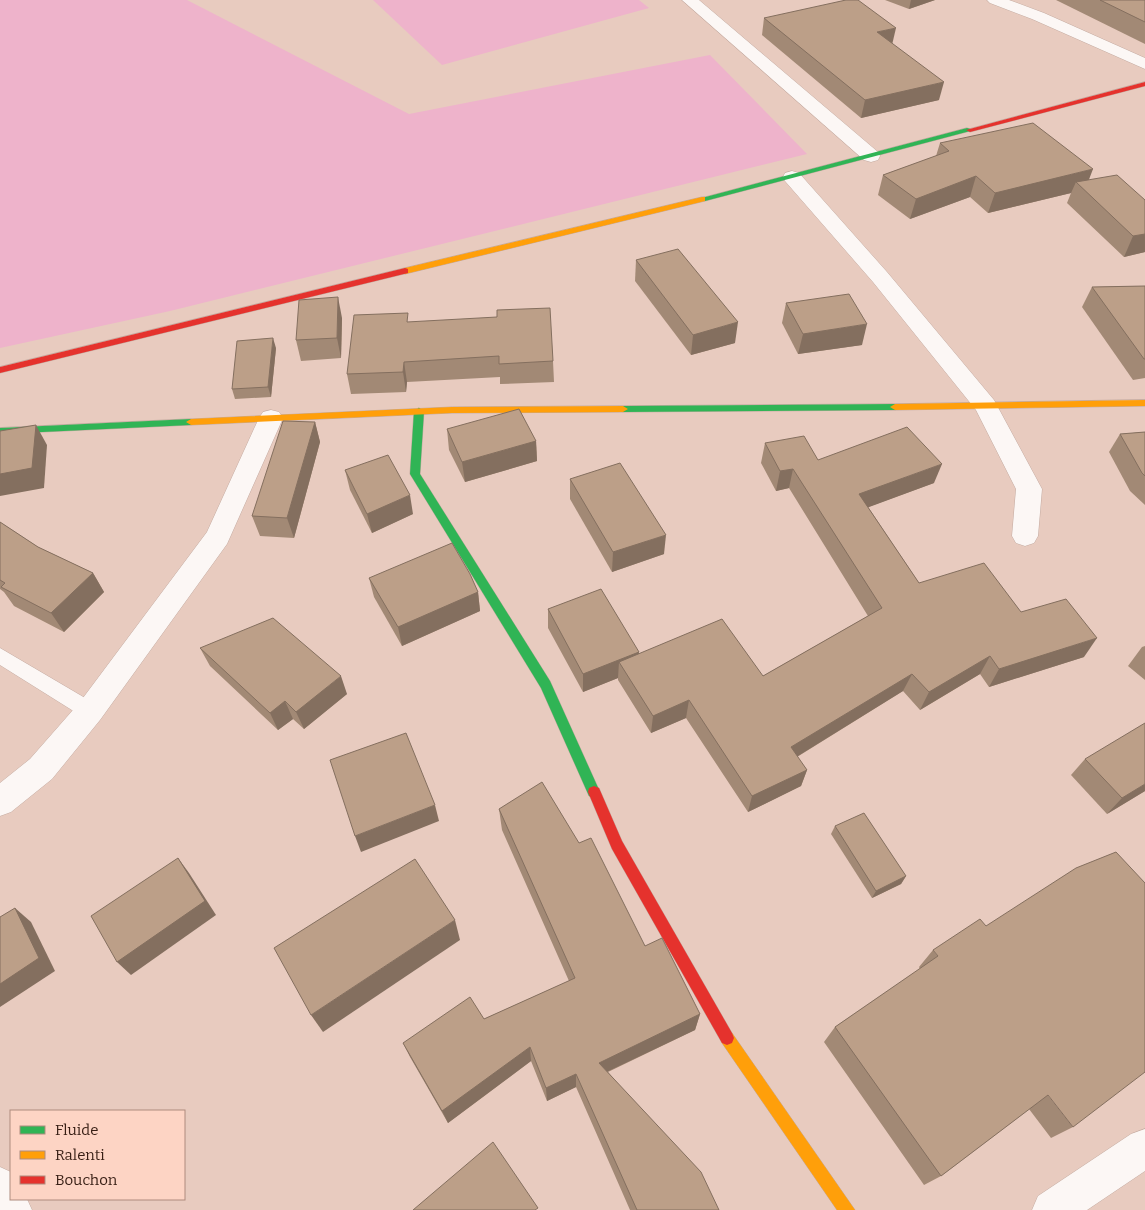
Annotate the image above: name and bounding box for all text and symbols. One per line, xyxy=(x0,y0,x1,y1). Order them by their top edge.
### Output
legend xyxy=(10,1110,185,1200)
text: Fluide xyxy=(55,1121,98,1139)
text: Ralenti xyxy=(55,1146,105,1164)
text: Bouchon xyxy=(55,1171,118,1189)

